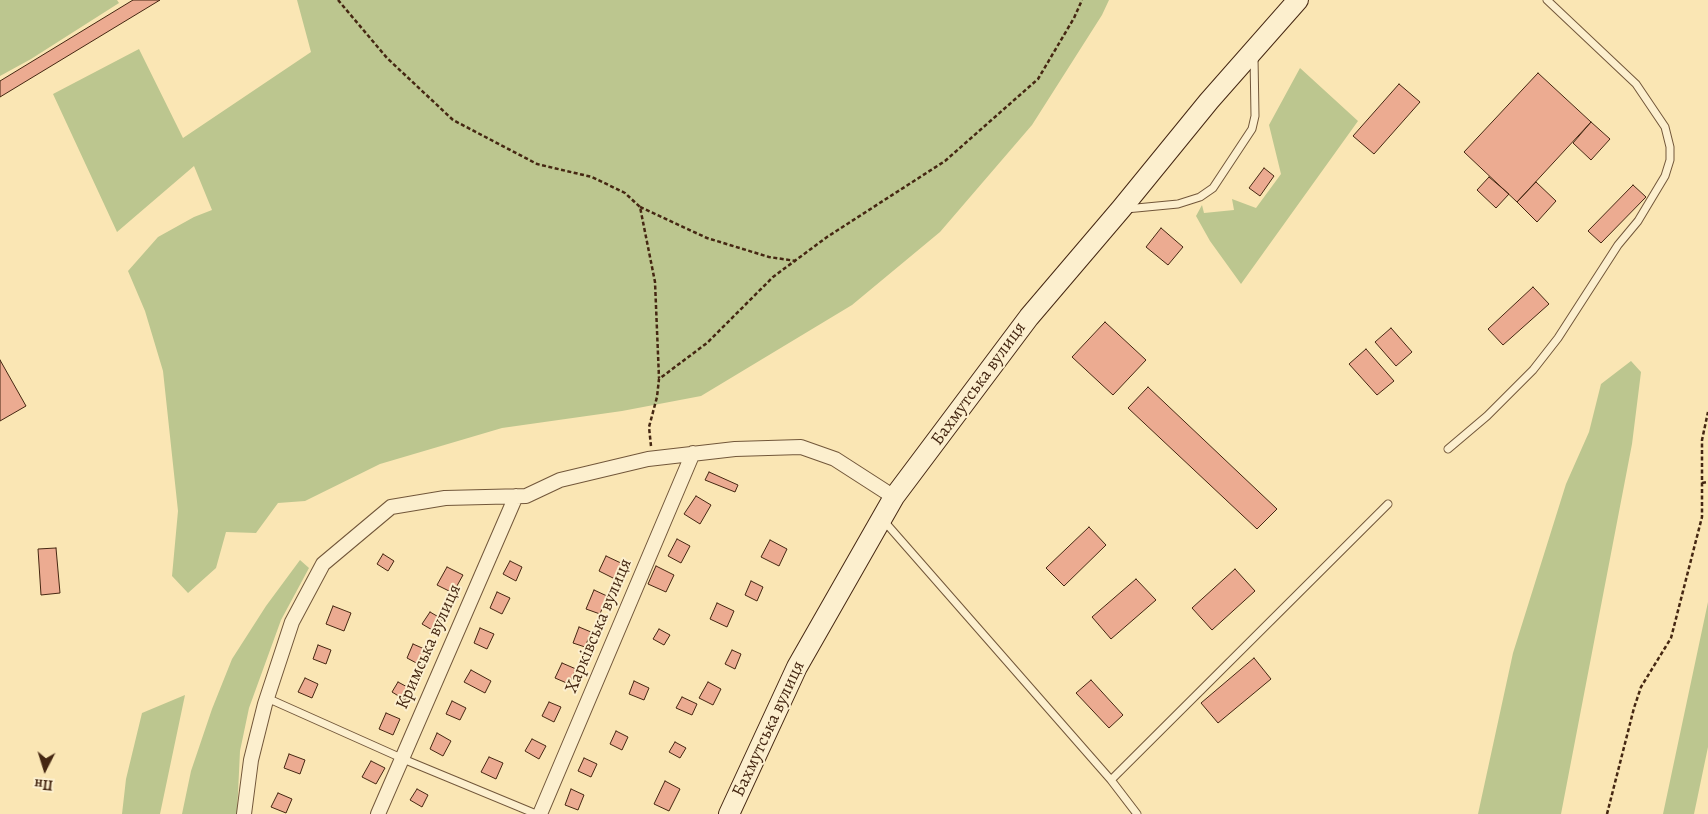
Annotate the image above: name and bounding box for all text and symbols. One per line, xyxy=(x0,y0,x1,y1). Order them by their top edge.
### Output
street label: Бахмутська вулиця xyxy=(927,318,1031,450)
street label: Харківська вулиця xyxy=(561,556,637,696)
street label: Кримська вулиця xyxy=(392,581,466,713)
street label: Бахмутська вулиця xyxy=(728,658,810,800)
north arrow xyxy=(20,744,70,794)
text: Пн xyxy=(34,774,54,795)

